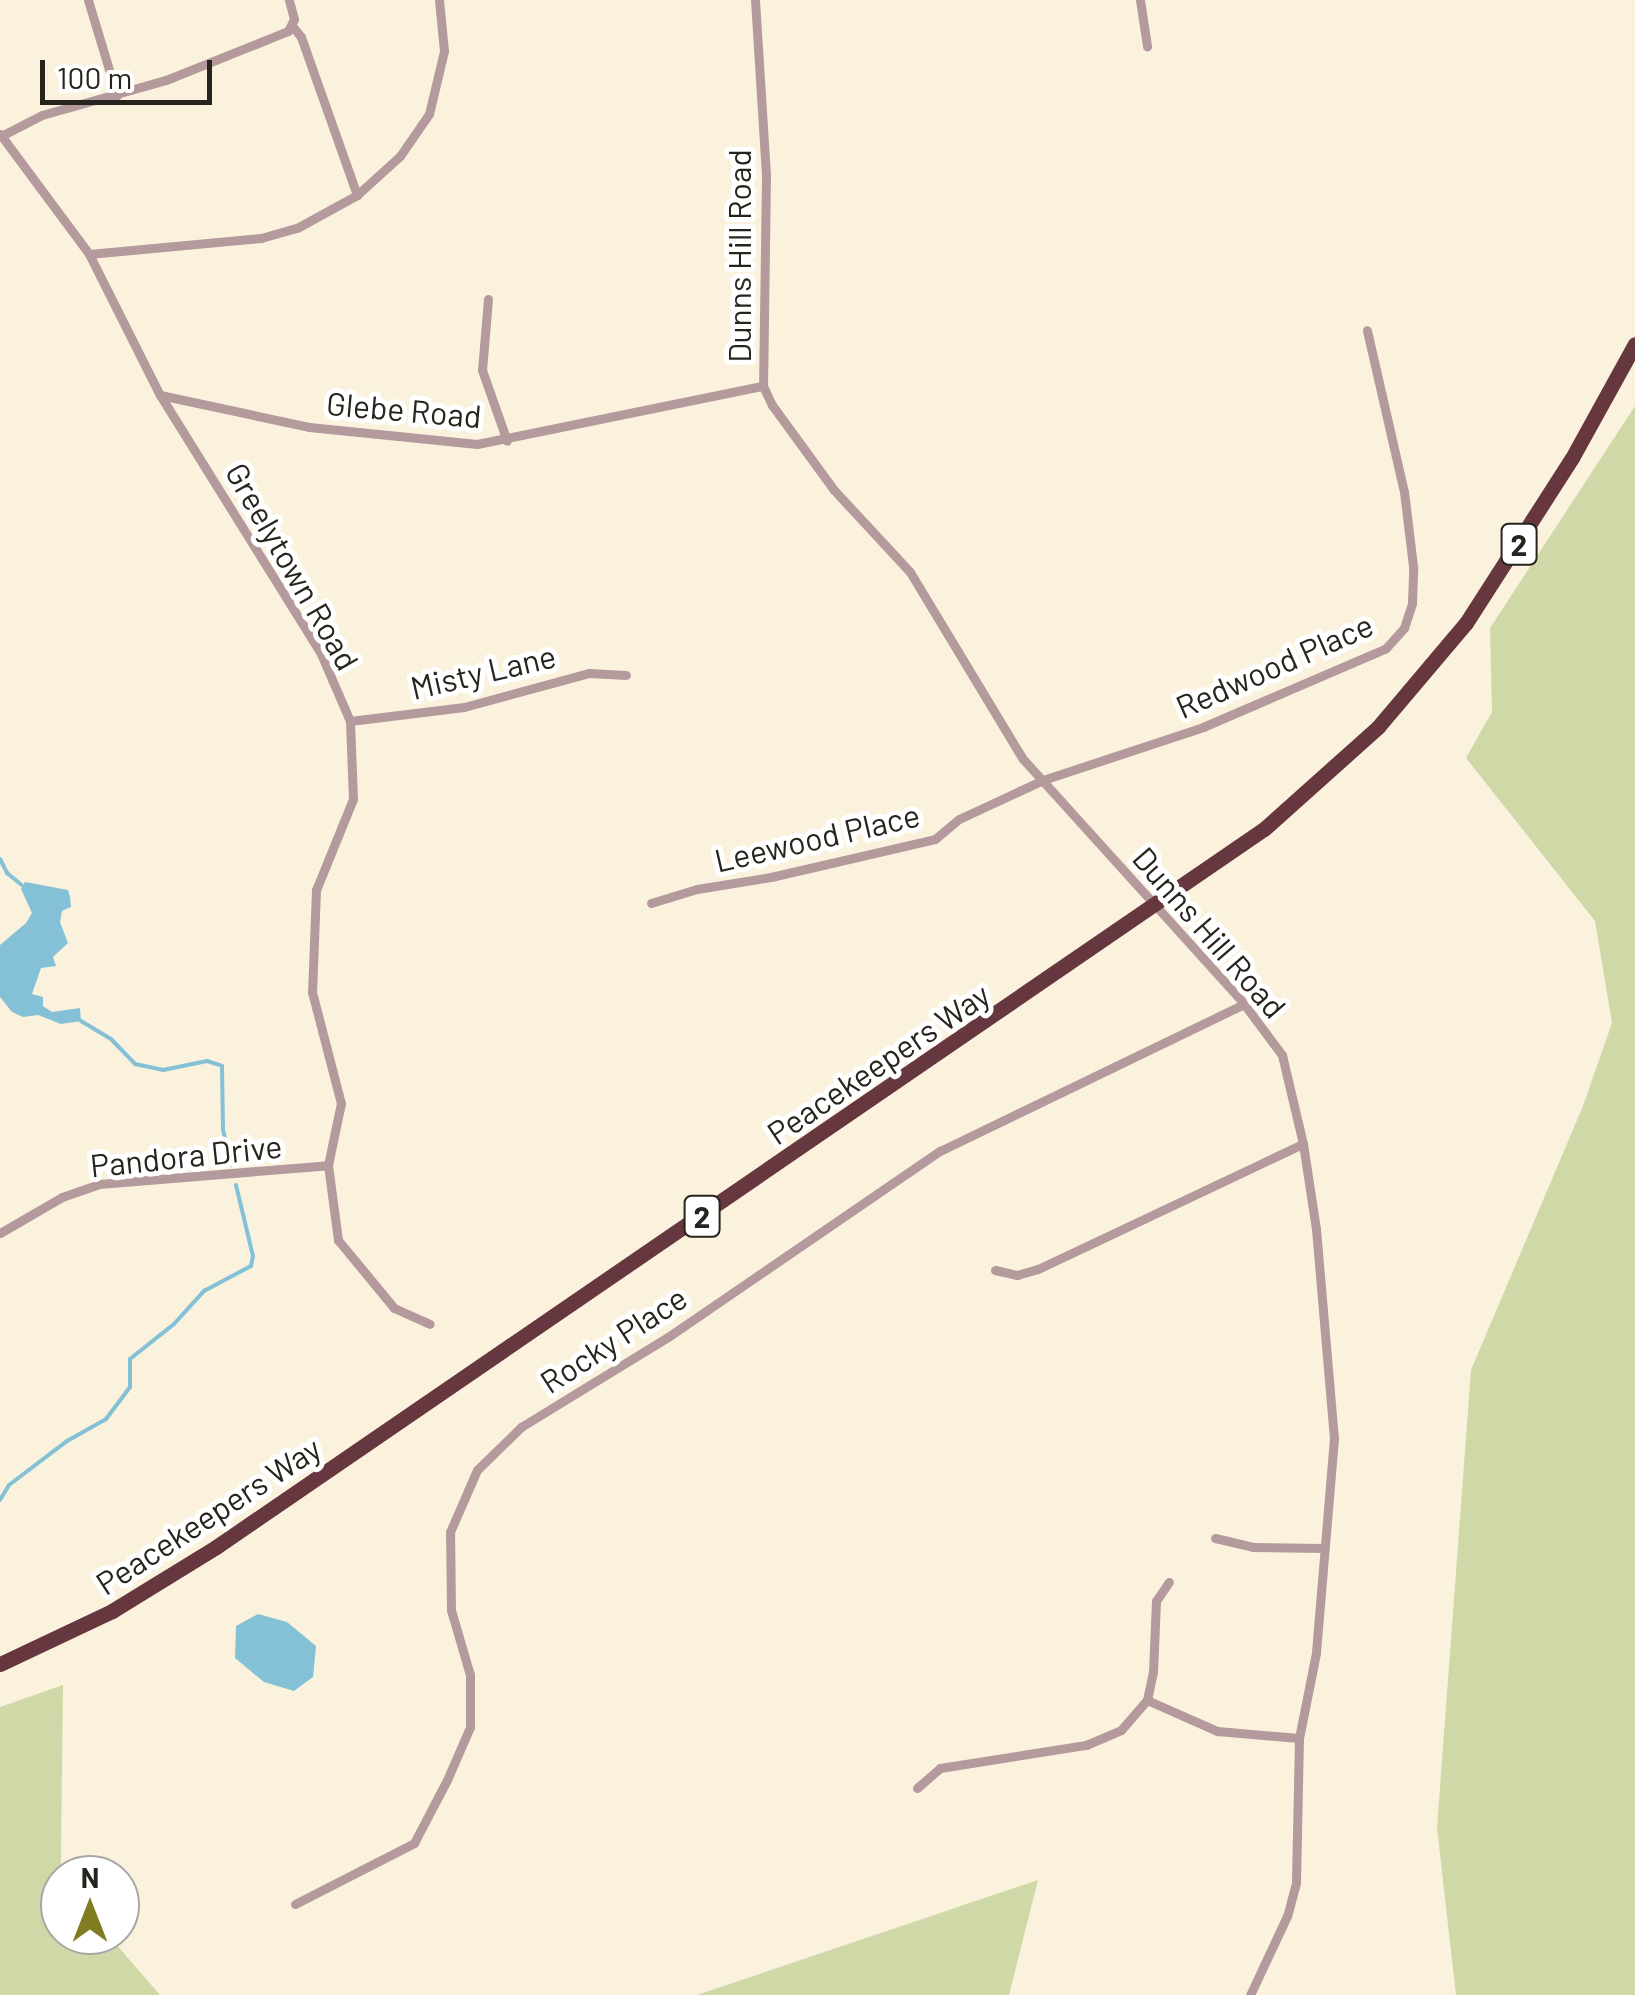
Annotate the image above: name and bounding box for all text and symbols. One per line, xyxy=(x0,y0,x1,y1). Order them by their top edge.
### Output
scale bar xyxy=(45,40,218,102)
text: 100 m xyxy=(57,59,132,95)
street label: Dunns Hill Road xyxy=(719,149,757,363)
street label: Glebe Road xyxy=(325,383,483,435)
street label: Greelytown Road xyxy=(218,456,368,676)
road number: 2 xyxy=(1499,519,1539,569)
street label: Redwood Place xyxy=(1170,604,1378,726)
street label: Misty Lane xyxy=(407,636,559,706)
street label: Leewood Place xyxy=(711,795,923,879)
street label: Dunns Hill Road xyxy=(1125,839,1295,1025)
street label: Peacekeepers Way xyxy=(759,974,997,1152)
street label: Pandora Drive xyxy=(88,1126,284,1184)
road number: 2 xyxy=(682,1191,722,1241)
street label: Rocky Place xyxy=(533,1277,693,1401)
street label: Peacekeepers Way xyxy=(88,1428,328,1602)
north arrow xyxy=(40,1855,140,1955)
text: N xyxy=(81,1860,99,1894)

